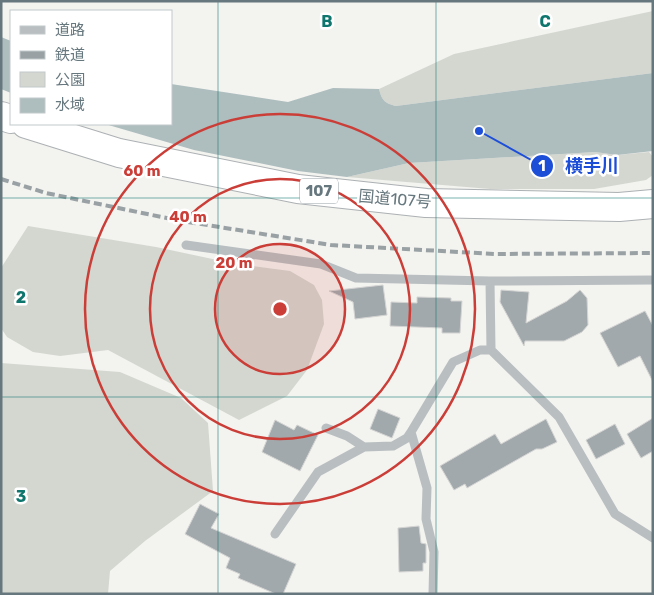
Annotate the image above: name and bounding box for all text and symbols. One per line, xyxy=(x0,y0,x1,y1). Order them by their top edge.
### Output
legend xyxy=(10,10,172,125)
text: B xyxy=(321,12,333,31)
text: C xyxy=(539,12,551,31)
text: 道路 xyxy=(55,21,85,39)
text: 鉄道 xyxy=(55,46,85,64)
text: 公園 xyxy=(55,71,85,89)
text: 水域 xyxy=(55,96,85,114)
callout: 横手川 xyxy=(530,149,629,182)
text: 横手川 xyxy=(565,155,619,177)
text: 1 xyxy=(538,157,546,175)
text: 60 m xyxy=(124,162,160,180)
road number: 107 xyxy=(300,178,338,204)
street label: 国道107号 xyxy=(358,186,432,212)
text: 40 m xyxy=(169,208,207,226)
text: 20 m xyxy=(216,254,252,272)
text: 2 xyxy=(16,288,26,307)
centre of rings xyxy=(271,300,289,318)
text: 3 xyxy=(16,487,26,506)

